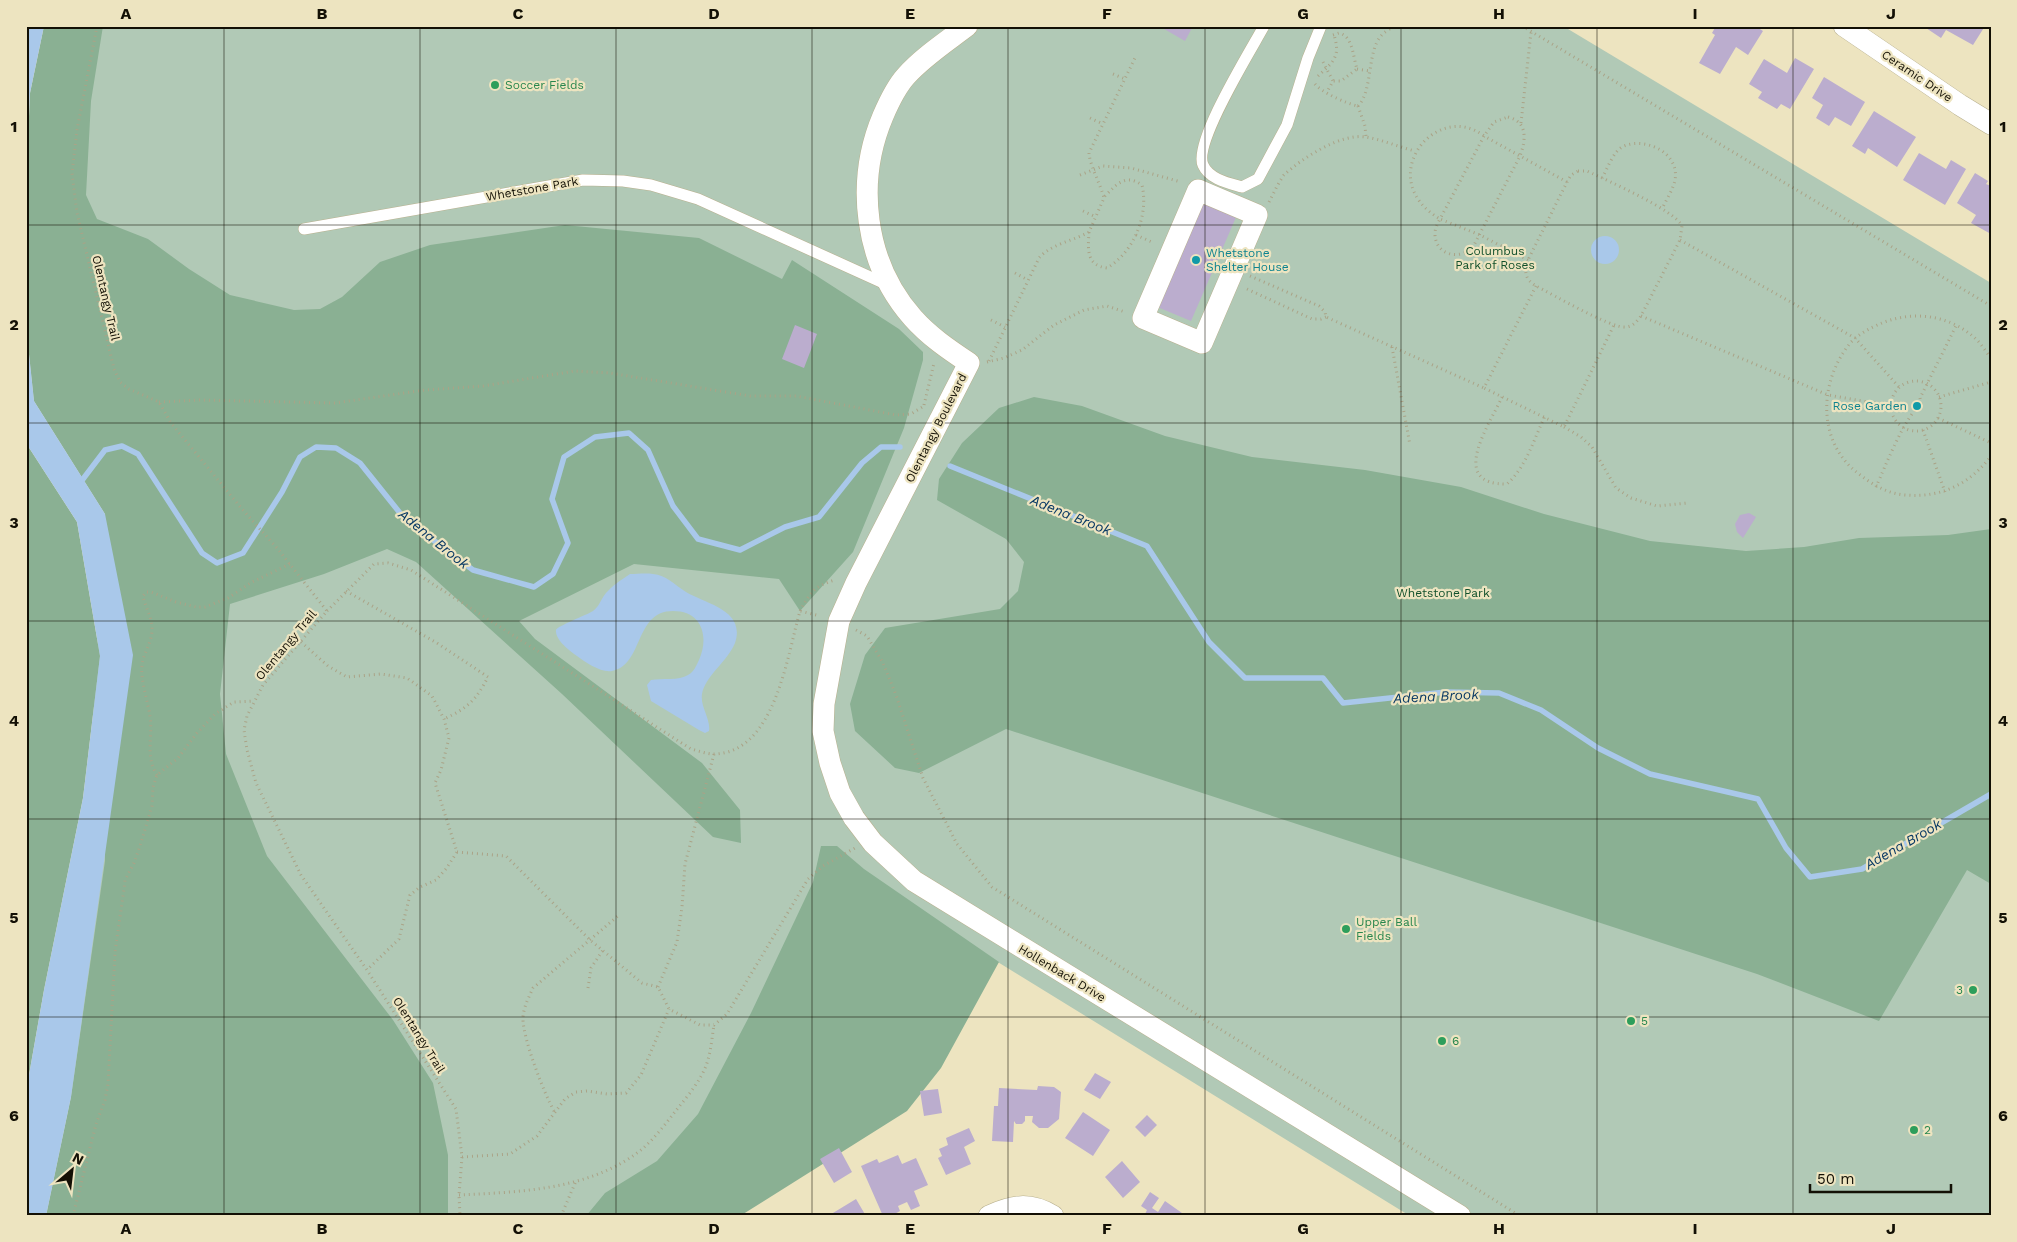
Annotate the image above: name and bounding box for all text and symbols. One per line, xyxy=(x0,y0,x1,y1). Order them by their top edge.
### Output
text: A xyxy=(121,4,132,23)
text: B xyxy=(317,4,328,23)
text: C xyxy=(513,4,524,23)
text: D xyxy=(708,4,720,23)
text: E xyxy=(905,4,915,23)
text: F xyxy=(1102,4,1112,23)
text: G xyxy=(1297,4,1309,23)
text: H xyxy=(1493,4,1505,23)
text: I xyxy=(1692,4,1698,23)
text: J xyxy=(1886,4,1896,23)
street label: Ceramic Drive xyxy=(1879,47,1955,105)
place label: Soccer Fields xyxy=(505,78,584,92)
marker: Soccer Fields xyxy=(489,79,501,91)
text: 1 xyxy=(11,117,17,136)
text: 1 xyxy=(2000,117,2006,136)
street label: Whetstone Park xyxy=(485,174,579,204)
park label: Columbus Park of Roses xyxy=(1455,244,1535,272)
place label: Whetstone Shelter House xyxy=(1206,246,1289,274)
street label: Olentangy Trail xyxy=(89,254,123,342)
marker: Whetstone Shelter House xyxy=(1190,254,1202,266)
text: 2 xyxy=(9,315,19,334)
text: 2 xyxy=(1998,315,2008,334)
street label: Olentangy Boulevard xyxy=(902,371,970,485)
place label: Rose Garden xyxy=(1833,399,1907,413)
marker: Rose Garden xyxy=(1911,400,1923,412)
water label: Adena Brook xyxy=(1027,491,1114,539)
water label: Adena Brook xyxy=(395,505,473,572)
text: 3 xyxy=(9,513,19,532)
text: 3 xyxy=(1998,513,2008,532)
park label: Whetstone Park xyxy=(1396,586,1490,600)
street label: Olentangy Trail xyxy=(253,607,320,683)
water label: Adena Brook xyxy=(1392,686,1480,706)
text: 4 xyxy=(9,711,19,730)
text: 4 xyxy=(1998,711,2008,730)
water label: Adena Brook xyxy=(1861,815,1944,873)
text: 5 xyxy=(9,908,19,927)
text: 5 xyxy=(1998,908,2008,927)
place label: Upper Ball Fields xyxy=(1356,915,1417,943)
marker: Upper Ball Fields xyxy=(1340,923,1352,935)
street label: Hollenback Drive xyxy=(1016,941,1108,1005)
place label: 3 xyxy=(1956,983,1963,997)
marker: 3 xyxy=(1967,984,1979,996)
street label: Olentangy Trail xyxy=(390,994,448,1076)
place label: 5 xyxy=(1641,1014,1648,1028)
marker: 5 xyxy=(1625,1015,1637,1027)
place label: 6 xyxy=(1452,1034,1459,1048)
marker: 6 xyxy=(1436,1035,1448,1047)
text: 6 xyxy=(9,1106,19,1125)
text: 6 xyxy=(1998,1106,2008,1125)
place label: 2 xyxy=(1924,1123,1931,1137)
marker: 2 xyxy=(1908,1124,1920,1136)
north arrow xyxy=(48,1144,98,1194)
text: N xyxy=(70,1149,86,1168)
scale bar xyxy=(1810,1162,1951,1194)
text: 50 m xyxy=(1817,1170,1854,1188)
text: A xyxy=(121,1219,132,1238)
text: B xyxy=(317,1219,328,1238)
text: C xyxy=(513,1219,524,1238)
text: D xyxy=(708,1219,720,1238)
text: E xyxy=(905,1219,915,1238)
text: F xyxy=(1102,1219,1112,1238)
text: G xyxy=(1297,1219,1309,1238)
text: H xyxy=(1493,1219,1505,1238)
text: I xyxy=(1692,1219,1698,1238)
text: J xyxy=(1886,1219,1896,1238)

